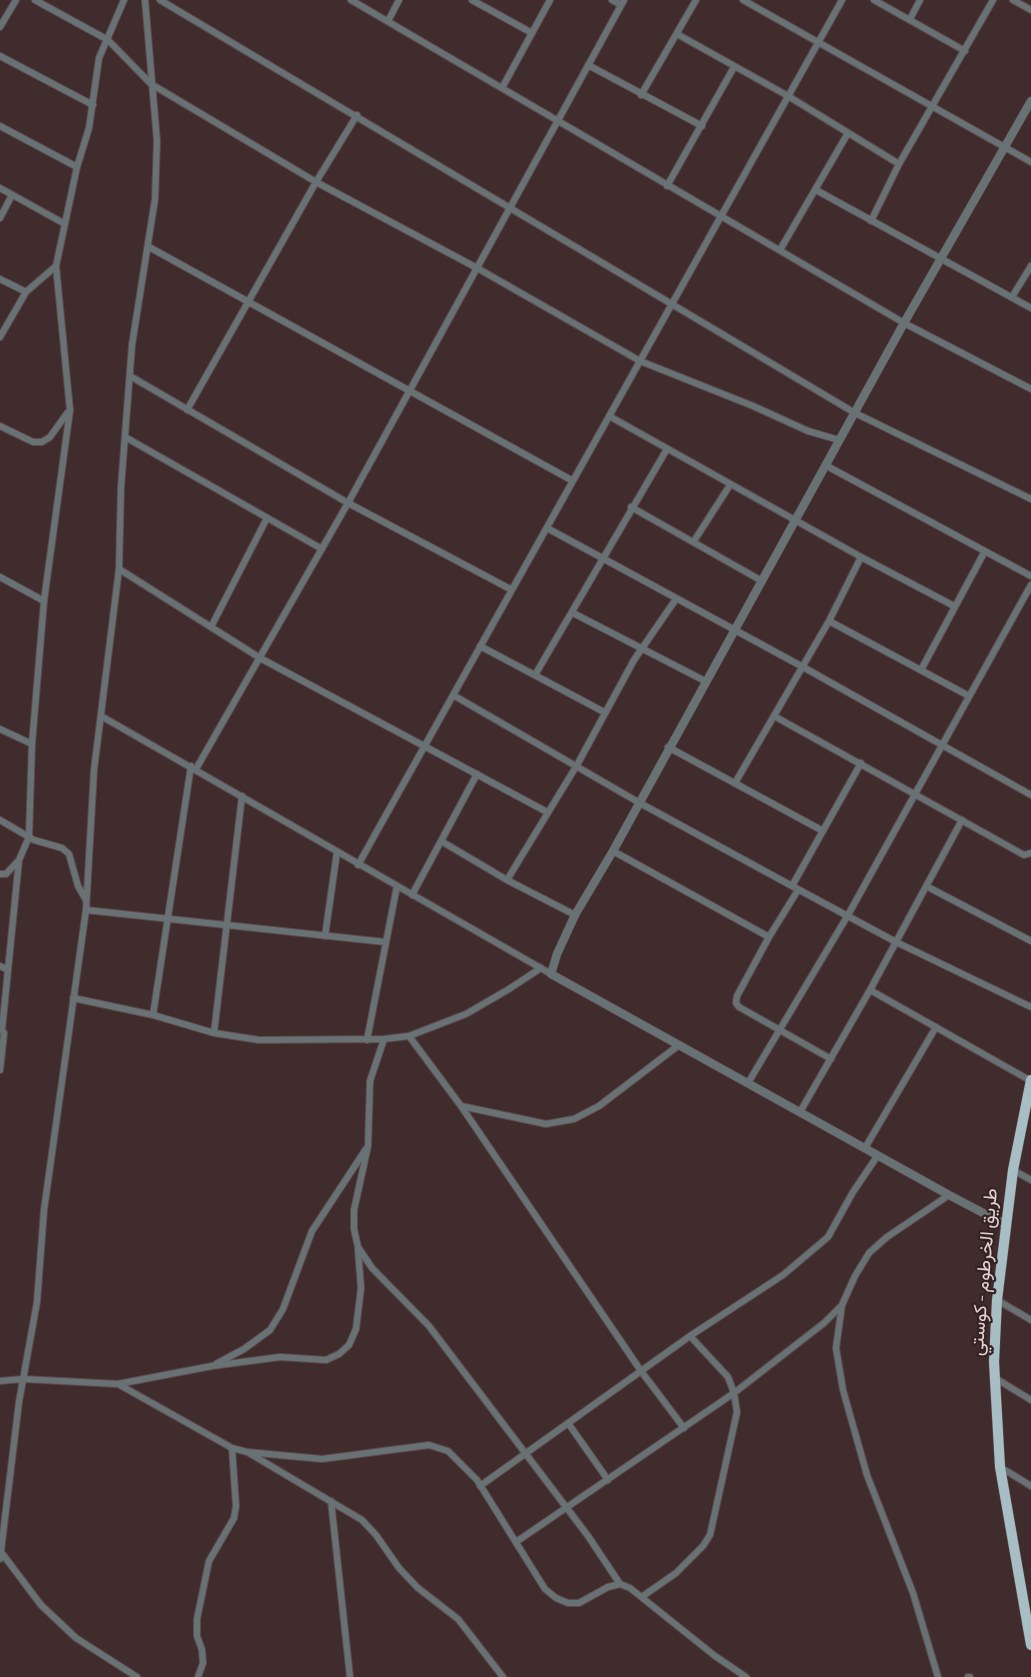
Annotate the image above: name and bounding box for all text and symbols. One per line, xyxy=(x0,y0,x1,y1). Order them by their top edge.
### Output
street label: طريق الخرطوم - كوستي xyxy=(966,1187,1004,1357)

